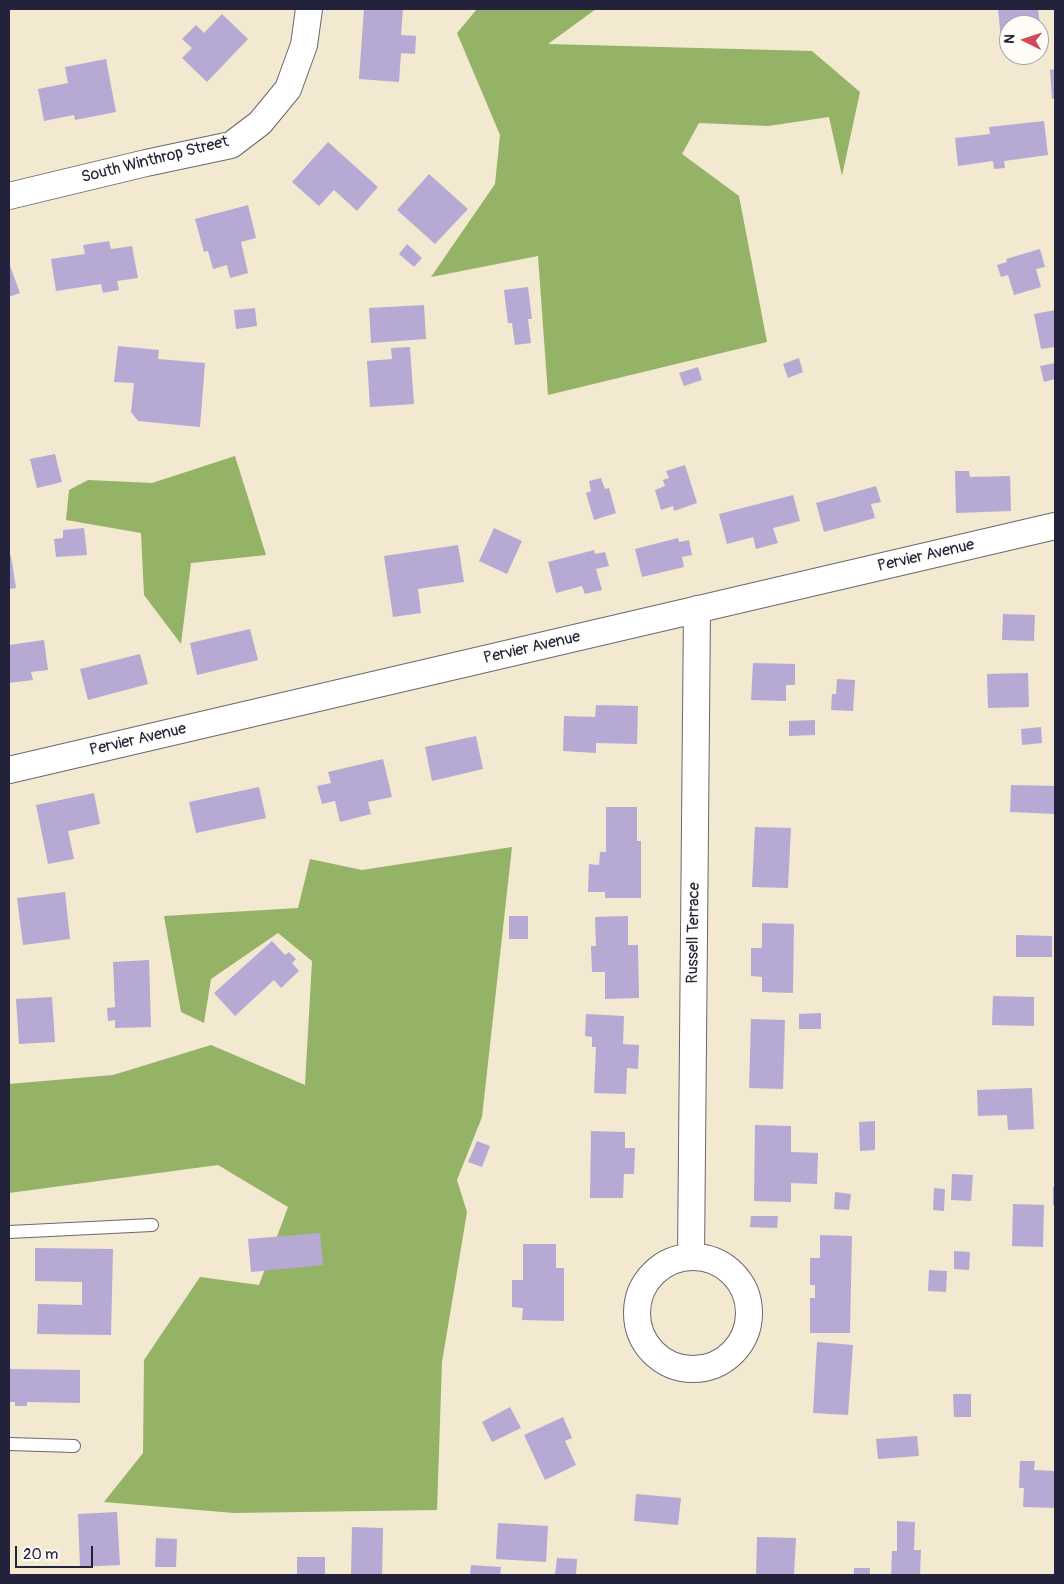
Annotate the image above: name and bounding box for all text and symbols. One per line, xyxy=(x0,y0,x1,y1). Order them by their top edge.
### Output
north arrow xyxy=(999,15,1049,65)
text: N xyxy=(1001,34,1018,44)
street label: South Winthrop Street xyxy=(79,132,231,188)
street label: Pervier Avenue xyxy=(876,536,976,576)
street label: Pervier Avenue xyxy=(482,628,582,668)
street label: Pervier Avenue xyxy=(88,720,188,760)
street label: Russell Terrace xyxy=(684,882,704,984)
scale bar xyxy=(18,1536,95,1568)
text: 20 m xyxy=(23,1545,58,1564)

